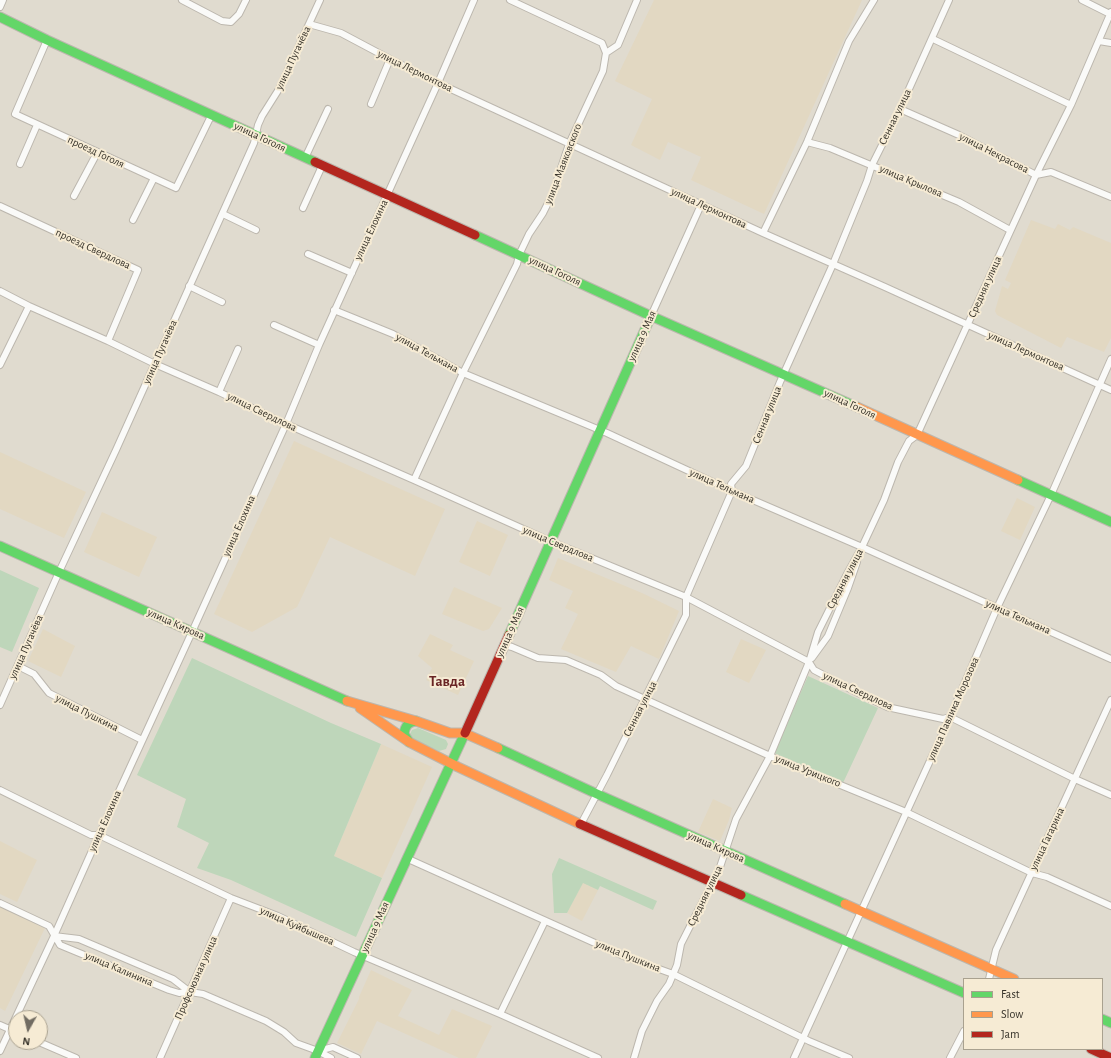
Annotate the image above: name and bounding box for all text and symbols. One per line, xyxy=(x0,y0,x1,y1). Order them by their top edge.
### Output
street label: улица Пугачёва xyxy=(272,24,314,92)
street label: улица Лермонтова xyxy=(375,47,455,95)
street label: Сенная улица xyxy=(876,87,914,147)
street label: улица Гоголя xyxy=(232,119,288,155)
street label: улица Маяковского xyxy=(542,122,584,206)
street label: улица Некрасова xyxy=(957,130,1031,176)
street label: проезд Гоголя xyxy=(65,133,127,171)
street label: улица Крылова xyxy=(878,162,944,200)
street label: улица Лермонтова xyxy=(669,185,749,231)
street label: улица Елохина xyxy=(351,197,391,263)
street label: проезд Свердлова xyxy=(53,226,133,272)
street label: улица Гоголя xyxy=(527,253,583,289)
street label: Средняя улица xyxy=(966,254,1004,320)
street label: улица 9 Мая xyxy=(625,309,659,363)
street label: улица Пугачёва xyxy=(140,318,180,386)
street label: улица Лермонтова xyxy=(986,328,1066,374)
street label: улица Тельмана xyxy=(393,330,461,376)
street label: Сенная улица xyxy=(750,384,784,446)
street label: улица Гоголя xyxy=(822,386,878,422)
street label: улица Свердлова xyxy=(225,389,299,435)
street label: улица Тельмана xyxy=(687,466,757,506)
street label: улица Елохина xyxy=(220,493,258,559)
street label: улица Свердлова xyxy=(521,523,595,565)
street label: Средняя улица xyxy=(824,547,866,611)
street label: улица Тельмана xyxy=(983,597,1053,637)
street label: улица 9 Мая xyxy=(493,605,527,659)
street label: улица Кирова xyxy=(145,606,207,642)
street label: улица Пугачёва xyxy=(6,613,46,681)
street label: улица Павлика Морозова xyxy=(924,655,982,763)
street label: улица Свердлова xyxy=(821,669,895,713)
district label: Тавда xyxy=(429,672,465,690)
street label: Сенная улица xyxy=(620,679,660,739)
street label: улица Пушкина xyxy=(53,691,121,735)
street label: улица Урицкого xyxy=(773,752,843,790)
street label: улица Елохина xyxy=(86,788,124,854)
street label: улица Гагарина xyxy=(1027,806,1067,872)
street label: улица Кирова xyxy=(685,829,747,865)
street label: Средняя улица xyxy=(685,863,725,929)
street label: улица 9 Мая xyxy=(358,900,392,954)
street label: улица Куйбышева xyxy=(258,904,336,948)
street label: Профсоюзная улица xyxy=(172,934,220,1022)
street label: улица Пушкина xyxy=(594,937,662,975)
street label: улица Калинина xyxy=(83,949,155,989)
legend xyxy=(963,978,1103,1050)
text: Fast xyxy=(1001,988,1020,1000)
text: Slow xyxy=(1001,1008,1023,1020)
north arrow xyxy=(8,1010,48,1050)
text: Jam xyxy=(1001,1028,1020,1040)
text: N xyxy=(22,1035,31,1047)

